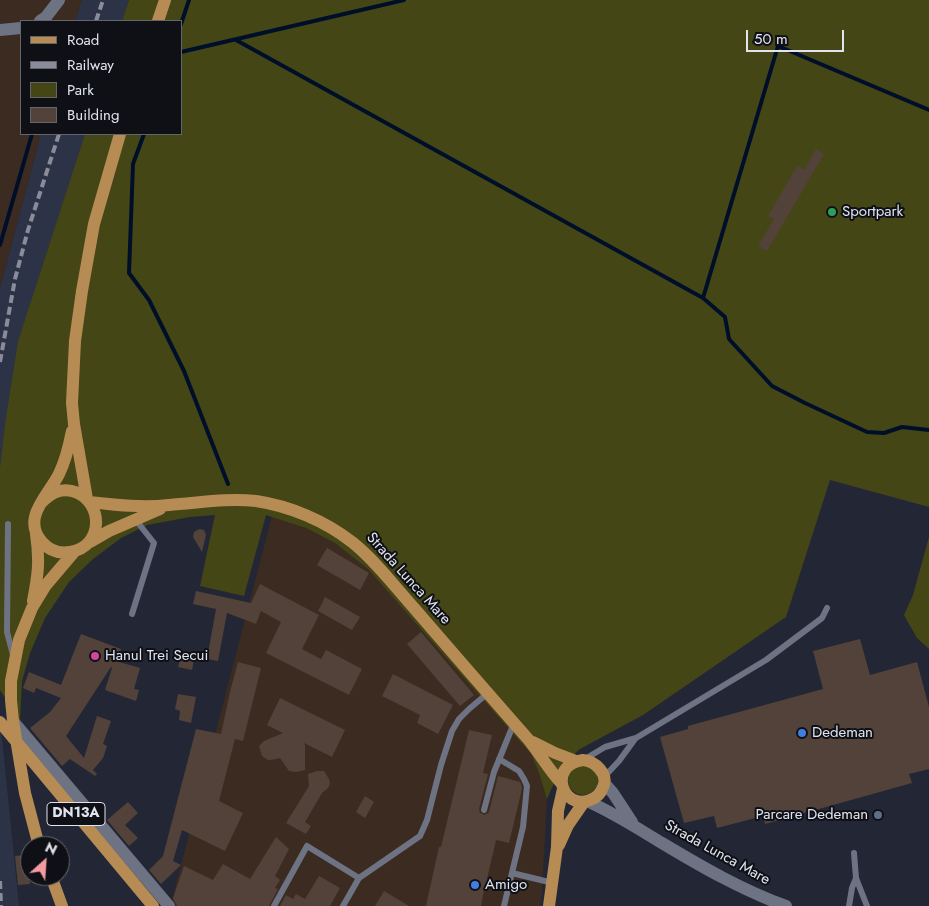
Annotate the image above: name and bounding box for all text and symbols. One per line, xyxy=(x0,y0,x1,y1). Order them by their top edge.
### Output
legend xyxy=(20,20,182,135)
scale bar xyxy=(749,20,846,52)
text: 50 m xyxy=(754,28,788,50)
text: Road xyxy=(67,29,99,51)
text: Railway xyxy=(67,54,114,76)
text: Park xyxy=(67,79,94,101)
text: Building xyxy=(67,104,119,126)
place label: Sportpark xyxy=(842,203,903,221)
marker: Sportpark xyxy=(826,206,838,218)
street label: Strada Lunca Mare xyxy=(362,529,454,629)
place label: Hanul Trei Secui xyxy=(105,647,208,665)
marker: Hanul Trei Secui xyxy=(89,650,101,662)
place label: Dedeman xyxy=(812,724,873,742)
marker: Dedeman xyxy=(796,727,808,739)
road number: DN13A xyxy=(47,802,105,826)
place label: Parcare Dedeman xyxy=(756,806,868,824)
marker: Parcare Dedeman xyxy=(872,809,884,821)
street label: Strada Lunca Mare xyxy=(661,817,773,889)
north arrow xyxy=(20,836,70,886)
text: N xyxy=(42,837,61,860)
place label: Amigo xyxy=(485,876,527,894)
marker: Amigo xyxy=(469,879,481,891)

